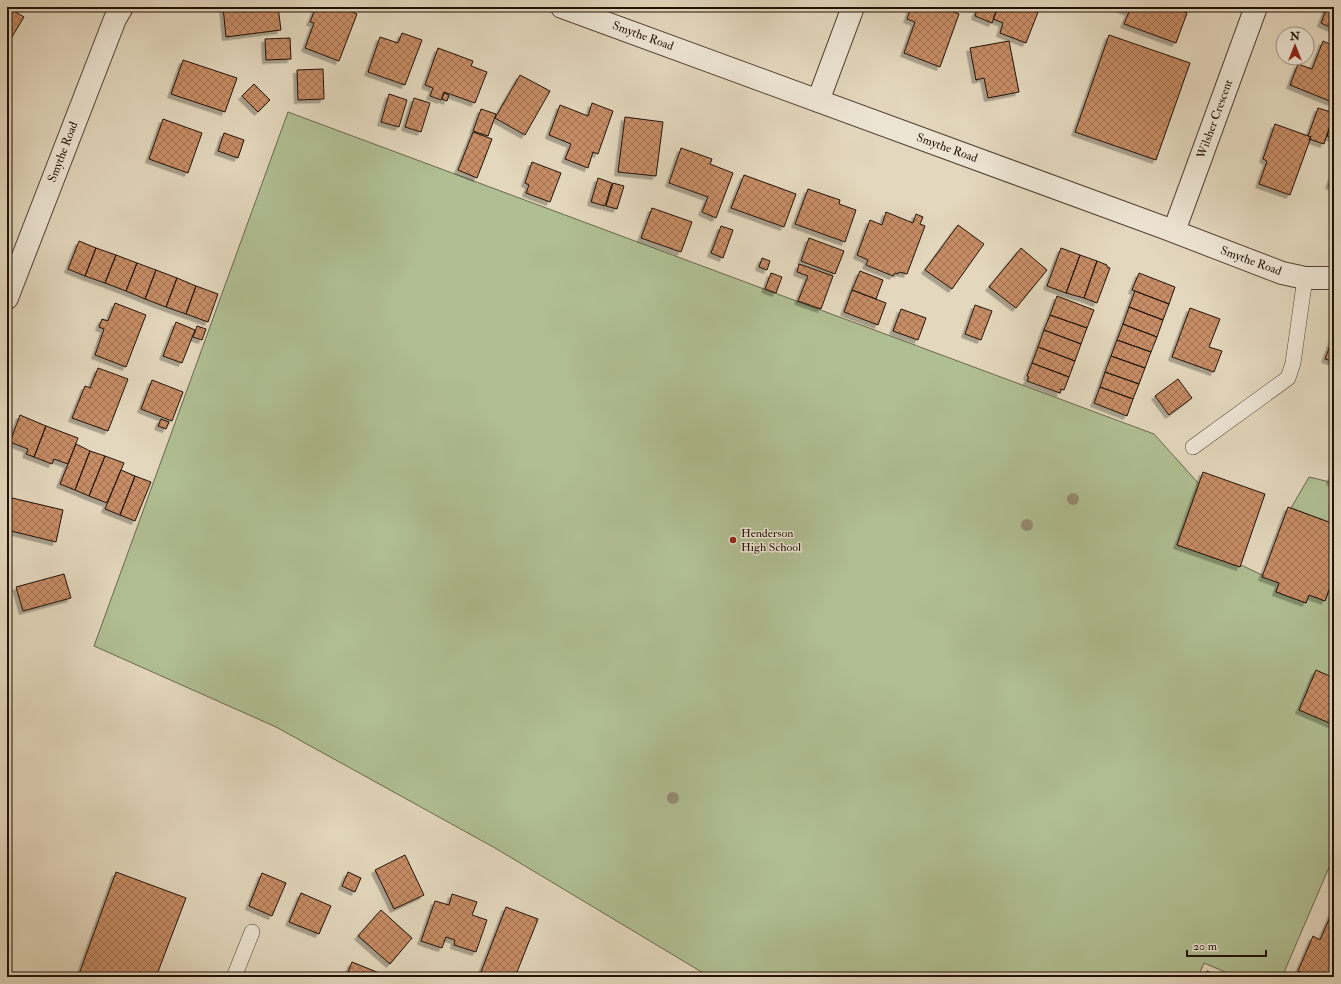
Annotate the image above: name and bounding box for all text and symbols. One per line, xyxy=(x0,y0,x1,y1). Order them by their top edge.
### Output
street label: Smythe Road xyxy=(610,18,676,54)
north arrow xyxy=(1275,26,1315,66)
text: N xyxy=(1289,30,1301,43)
street label: Wilsher Crescent xyxy=(1193,77,1236,161)
street label: Smythe Road xyxy=(45,119,81,185)
street label: Smythe Road xyxy=(914,130,980,166)
street label: Smythe Road xyxy=(1218,243,1284,279)
place label: Henderson High School xyxy=(741,526,801,555)
marker: Henderson High School xyxy=(728,535,738,545)
scale bar xyxy=(1187,932,1266,958)
text: 20 m xyxy=(1193,939,1218,954)

